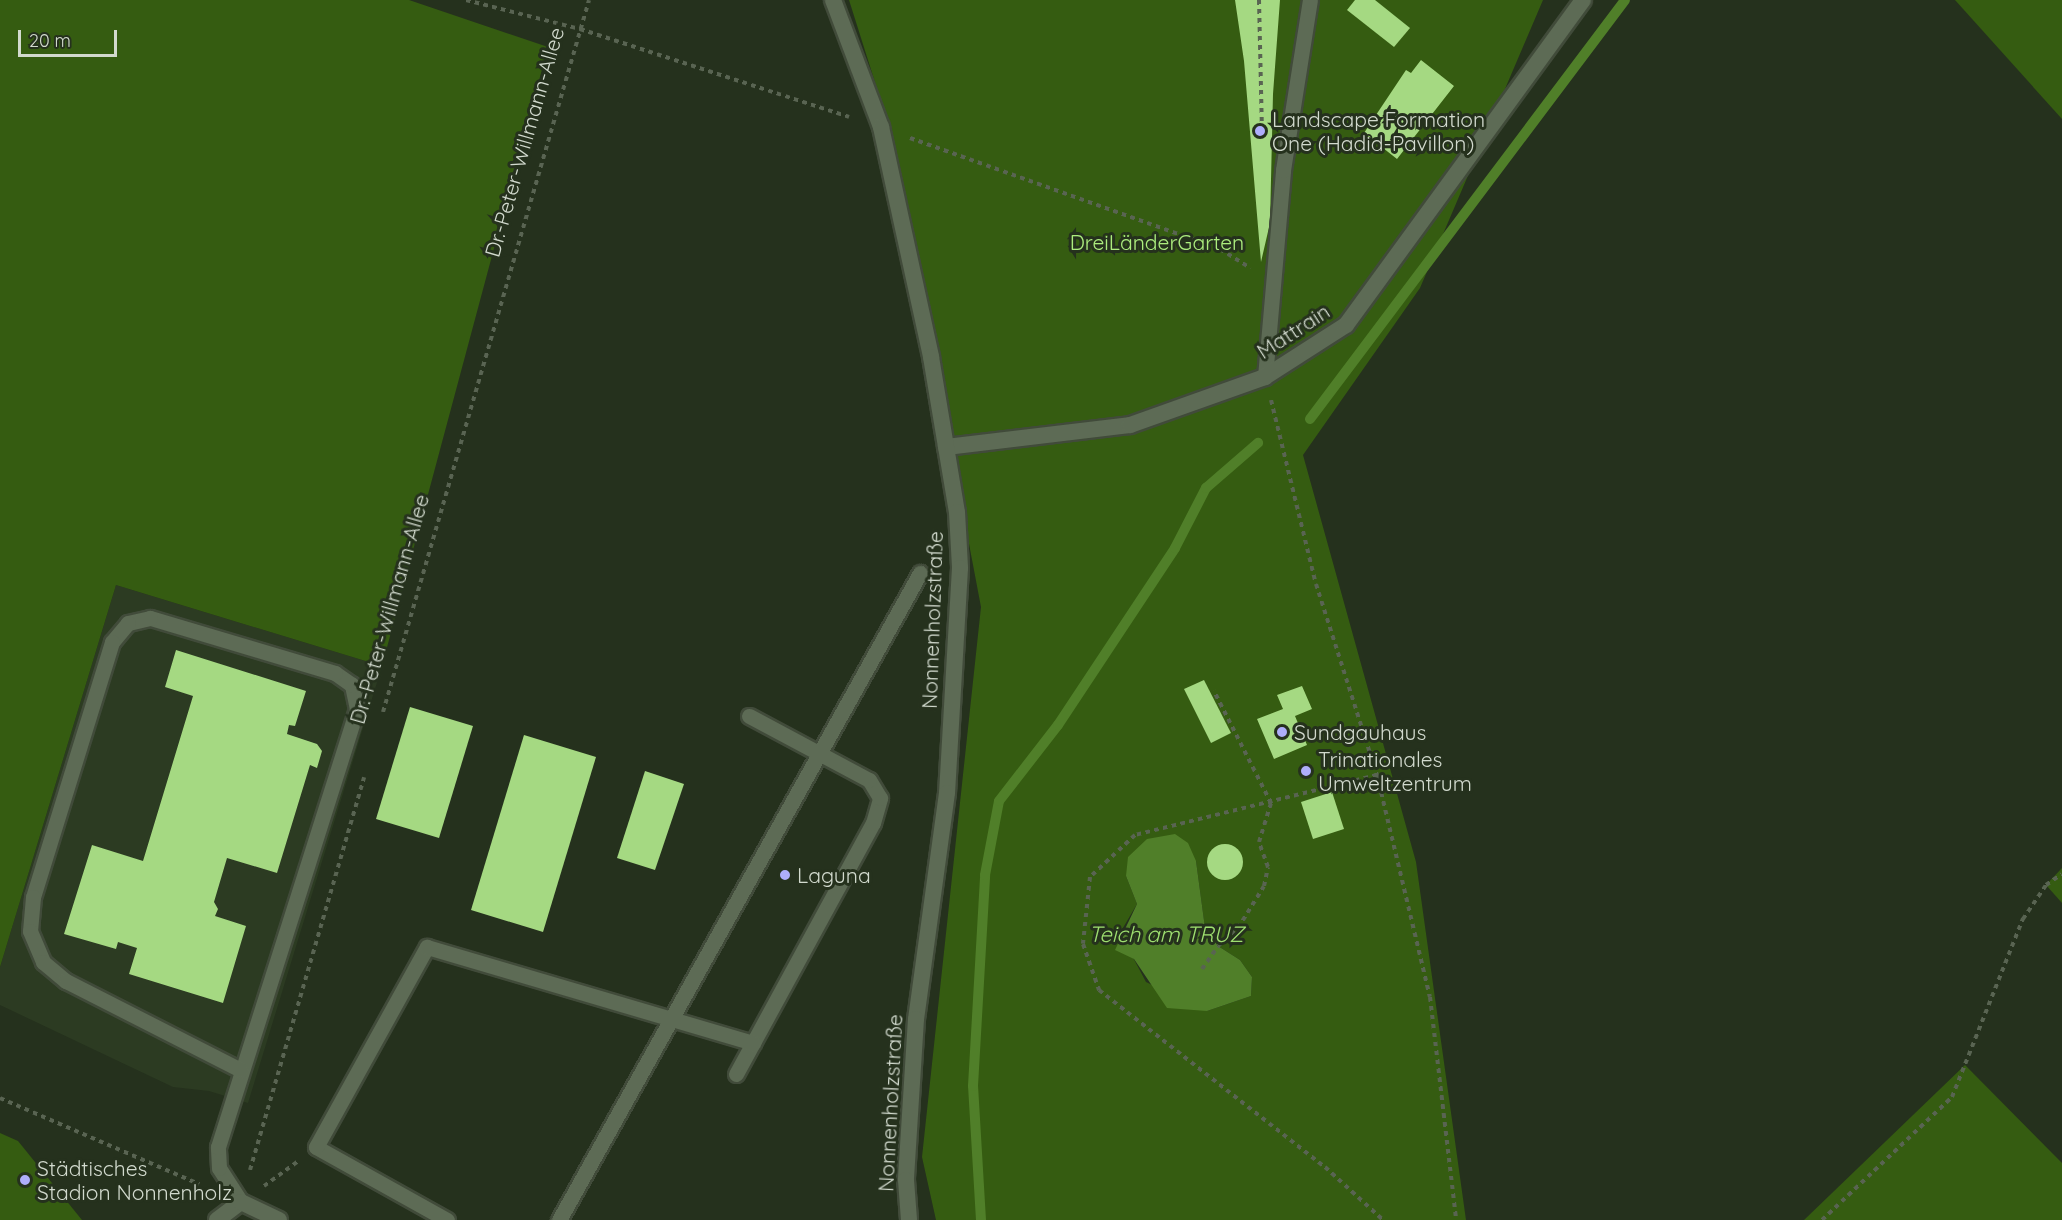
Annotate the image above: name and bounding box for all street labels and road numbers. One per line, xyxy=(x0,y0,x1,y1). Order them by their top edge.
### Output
street label: Dr.-Peter-Willmann-Allee xyxy=(479,24,569,260)
street label: Mattrain xyxy=(1252,298,1334,364)
street label: Dr.-Peter-Willmann-Allee xyxy=(344,491,434,727)
street label: Nonnenholzstraße xyxy=(916,531,948,709)
street label: Nonnenholzstraße xyxy=(873,1014,907,1192)

